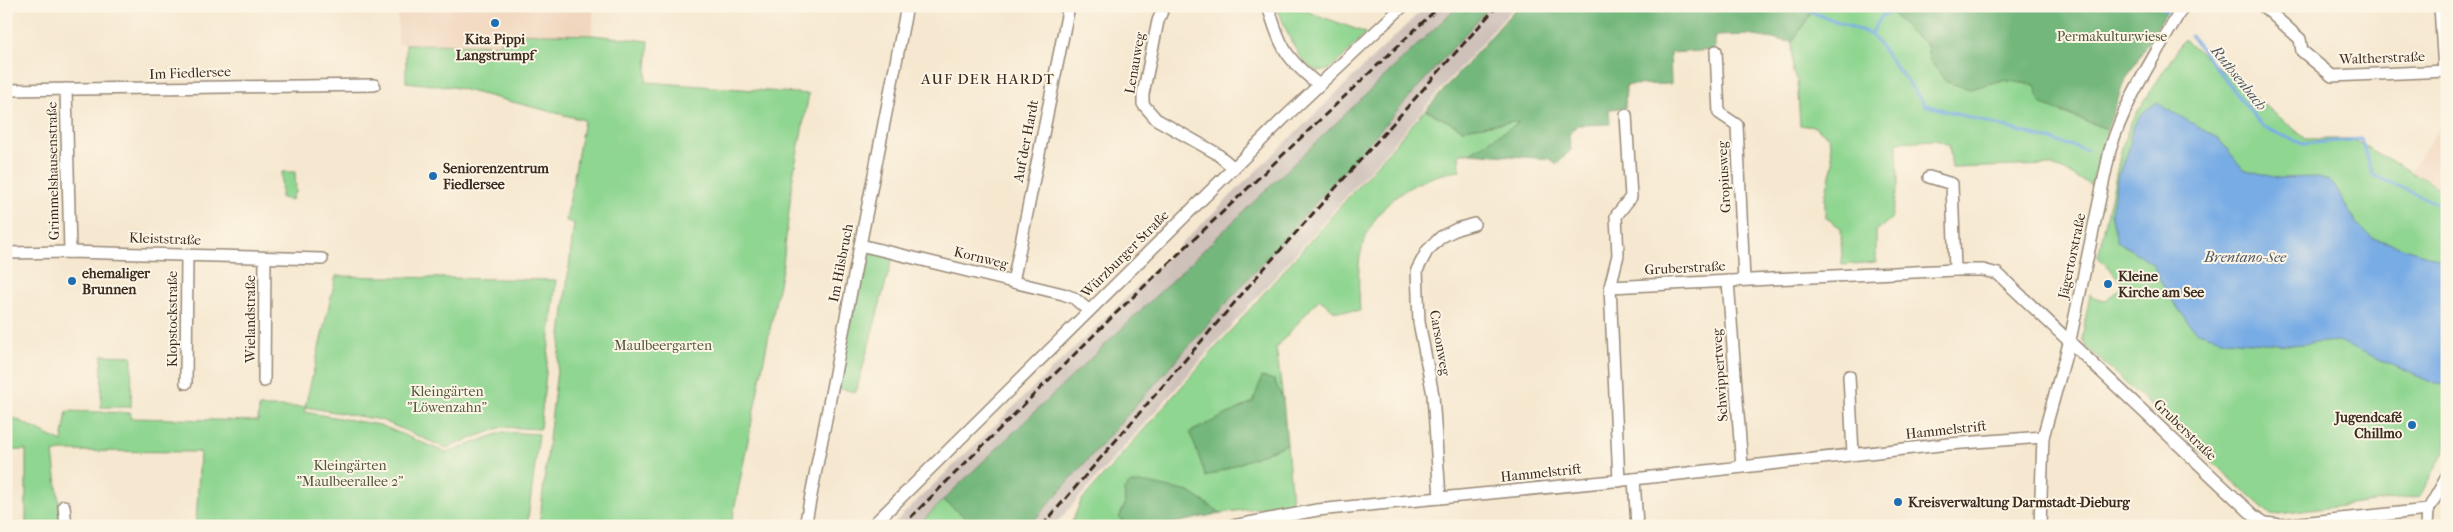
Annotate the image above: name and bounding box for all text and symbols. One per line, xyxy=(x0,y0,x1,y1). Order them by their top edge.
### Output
marker: Kita Pippi Langstrumpf xyxy=(489,17,501,29)
park label: Permakulturwiese xyxy=(2057,28,2167,45)
street label: Lenauweg xyxy=(1121,30,1149,95)
place label: Kita Pippi Langstrumpf xyxy=(456,31,538,64)
water label: Ruthsenbach xyxy=(2207,41,2271,114)
street label: Waltherstraße xyxy=(2338,48,2425,68)
street label: Im Fiedlersee xyxy=(149,63,231,83)
district label: AUF DER HARDT xyxy=(920,70,1055,88)
street label: Auf der Hardt xyxy=(1009,98,1042,185)
street label: Grimmelshausenstraße xyxy=(43,101,63,240)
street label: Gropiusweg xyxy=(1714,140,1734,213)
place label: Seniorenzentrum Fiedlersee xyxy=(442,160,549,193)
marker: Seniorenzentrum Fiedlersee xyxy=(427,170,439,182)
street label: Würzburger Straße xyxy=(1077,207,1172,302)
street label: Jägertorstraße xyxy=(2054,212,2089,301)
street label: Im Hilsbruch xyxy=(825,222,857,304)
street label: Kleiststraße xyxy=(129,229,202,249)
street label: Kornweg xyxy=(952,243,1010,273)
water label: Brentano-See xyxy=(2203,248,2287,266)
street label: Gruberstraße xyxy=(1644,257,1726,279)
place label: ehemaliger Brunnen xyxy=(82,265,151,298)
place label: Kleine Kirche am See xyxy=(2118,268,2204,301)
street label: Klopstockstraße xyxy=(164,271,181,367)
marker: ehemaliger Brunnen xyxy=(66,275,78,287)
street label: Wielandstraße xyxy=(242,275,259,364)
marker: Kleine Kirche am See xyxy=(2102,278,2114,290)
street label: Carsonweg xyxy=(1426,309,1454,378)
street label: Schwippertweg xyxy=(1708,327,1732,422)
park label: Maulbeergarten xyxy=(614,337,712,354)
park label: Kleingärten "Löwenzahn" xyxy=(407,383,488,416)
street label: Gruberstraße xyxy=(2150,396,2220,464)
place label: Jugendcafé Chillmo xyxy=(2333,409,2402,442)
street label: Hammelstrift xyxy=(1905,417,1987,443)
marker: Jugendcafé Chillmo xyxy=(2406,419,2418,431)
park label: Kleingärten "Maulbeerallee 2" xyxy=(296,457,404,490)
street label: Hammelstrift xyxy=(1500,460,1582,486)
place label: Kreisverwaltung Darmstadt-Dieburg xyxy=(1908,494,2130,511)
marker: Kreisverwaltung Darmstadt-Dieburg xyxy=(1892,496,1904,508)

